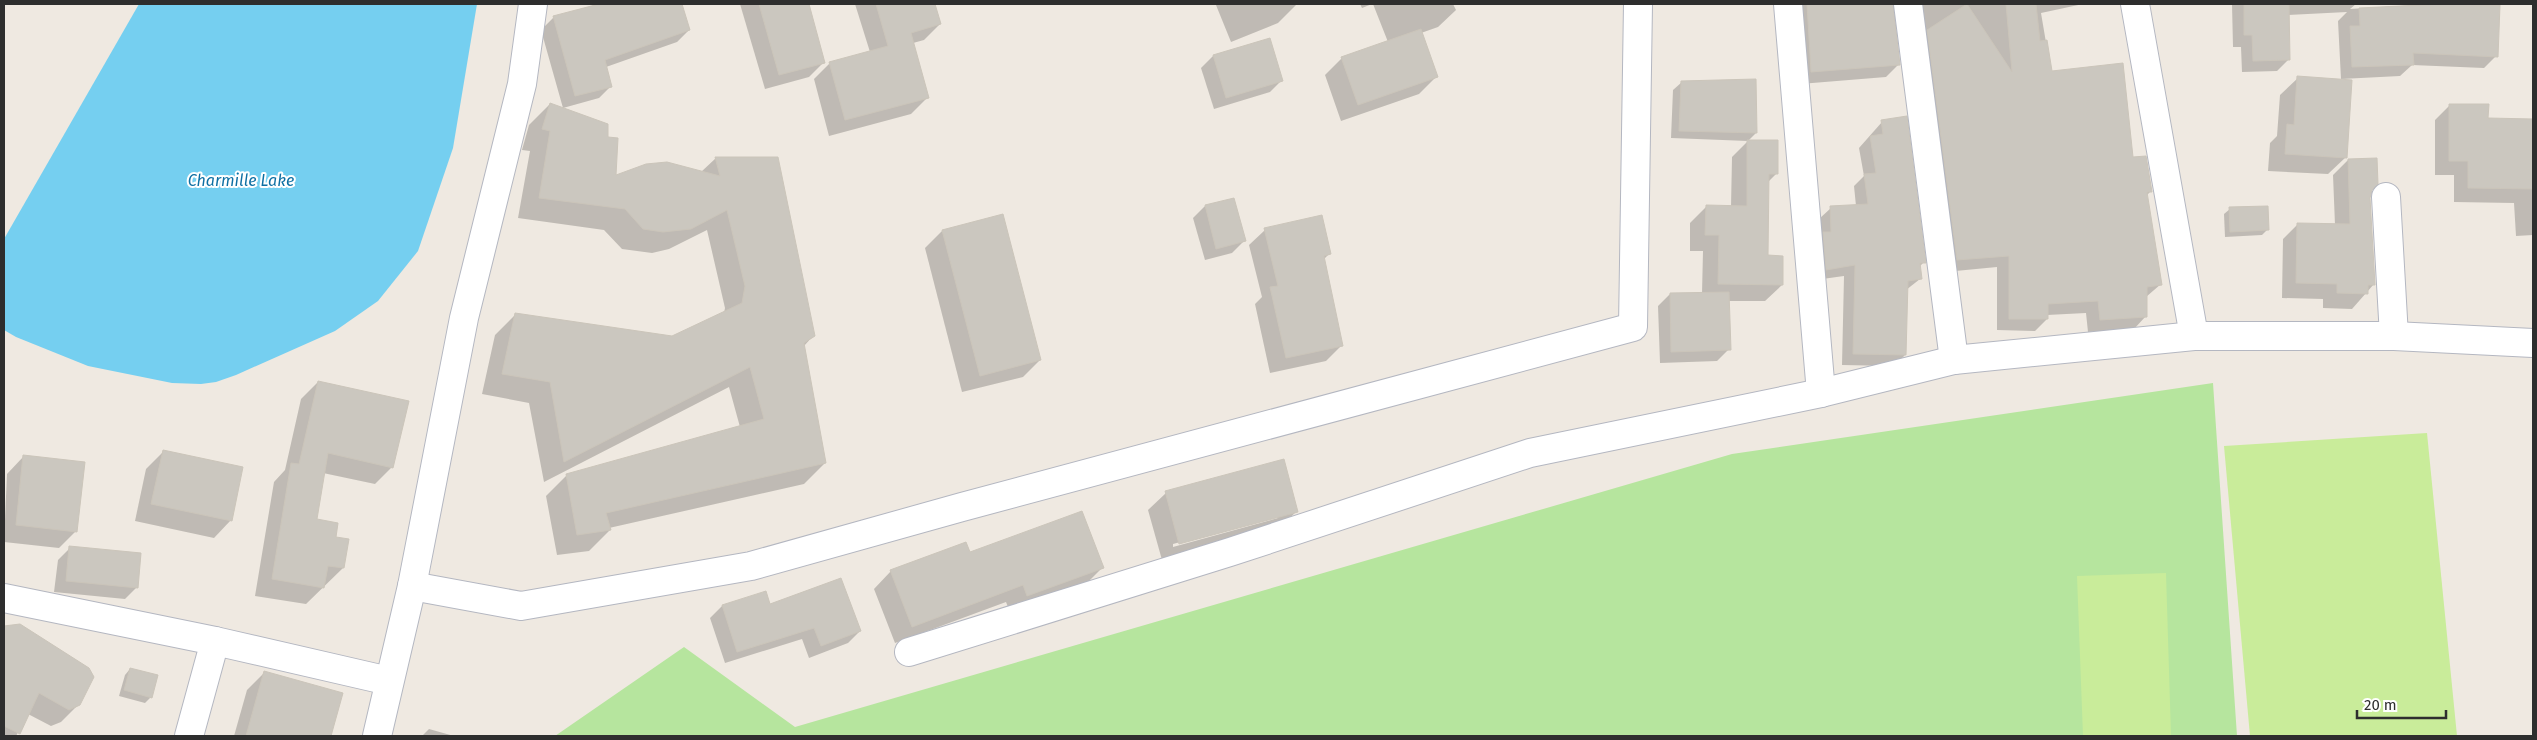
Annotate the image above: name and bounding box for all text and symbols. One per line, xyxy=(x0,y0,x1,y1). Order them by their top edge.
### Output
water label: Charmille Lake xyxy=(188,171,294,190)
scale bar xyxy=(2357,688,2446,720)
text: 20 m xyxy=(2364,696,2397,714)

